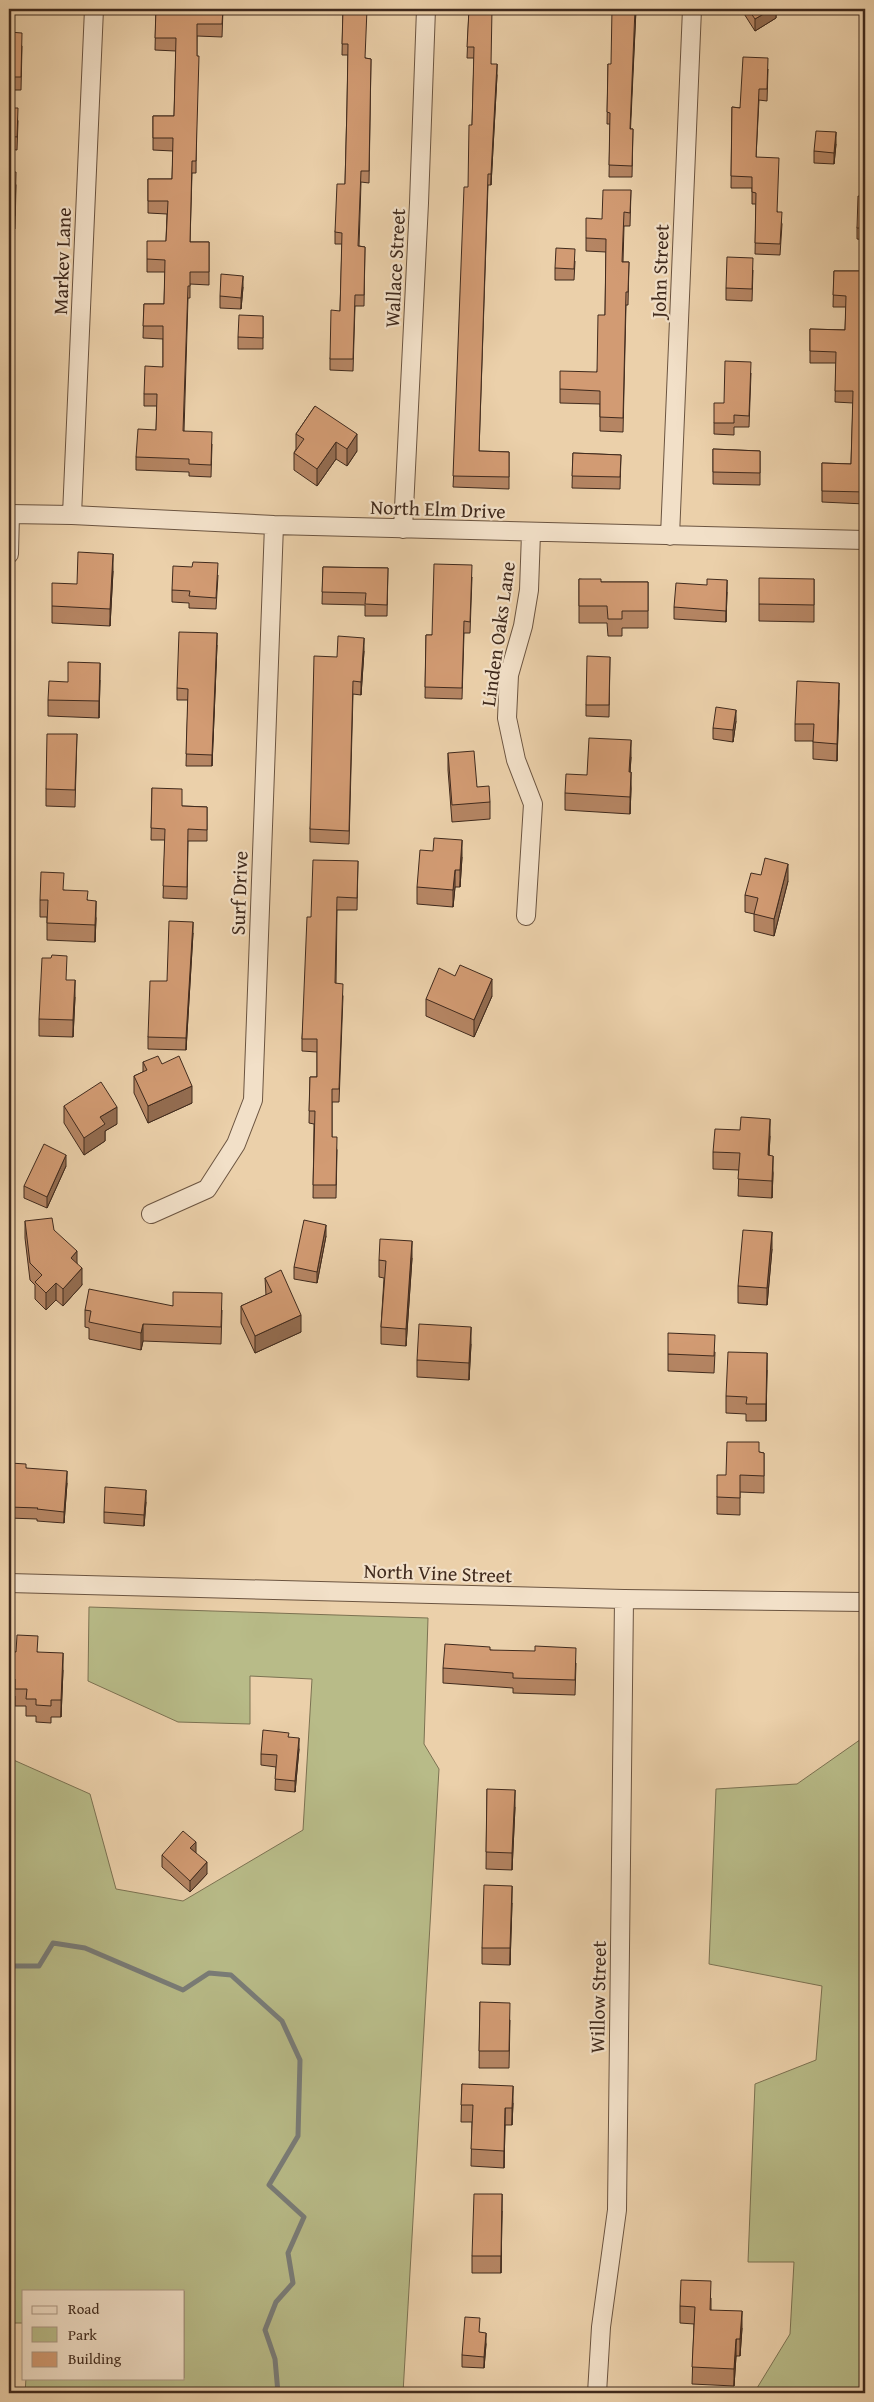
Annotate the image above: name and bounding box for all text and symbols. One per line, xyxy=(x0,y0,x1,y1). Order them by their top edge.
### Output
street label: Markev Lane xyxy=(45,207,78,315)
street label: Wallace Street xyxy=(377,207,412,328)
street label: John Street xyxy=(643,224,676,321)
street label: North Elm Drive xyxy=(370,492,506,525)
street label: Linden Oaks Lane xyxy=(473,560,522,708)
street label: Surf Drive xyxy=(223,850,254,936)
street label: North Vine Street xyxy=(363,1555,513,1590)
street label: Willow Street xyxy=(582,1940,613,2054)
legend xyxy=(22,2290,185,2380)
text: Road xyxy=(68,2298,99,2319)
text: Park xyxy=(68,2324,97,2345)
text: Building xyxy=(68,2348,122,2369)

